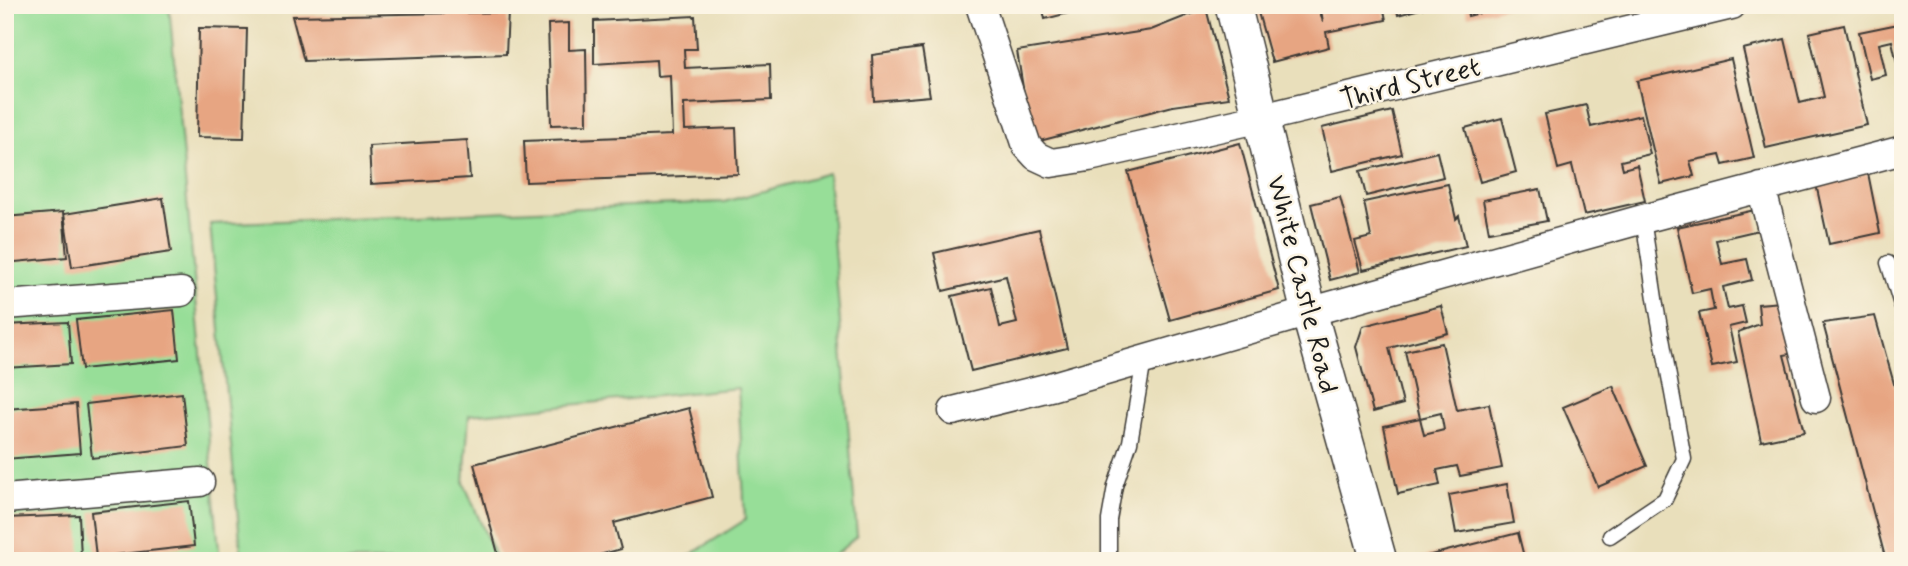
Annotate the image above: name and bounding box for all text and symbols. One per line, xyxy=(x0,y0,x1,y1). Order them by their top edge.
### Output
street label: Third Street xyxy=(1337,49,1485,120)
street label: White Castle Road xyxy=(1257,172,1347,397)

